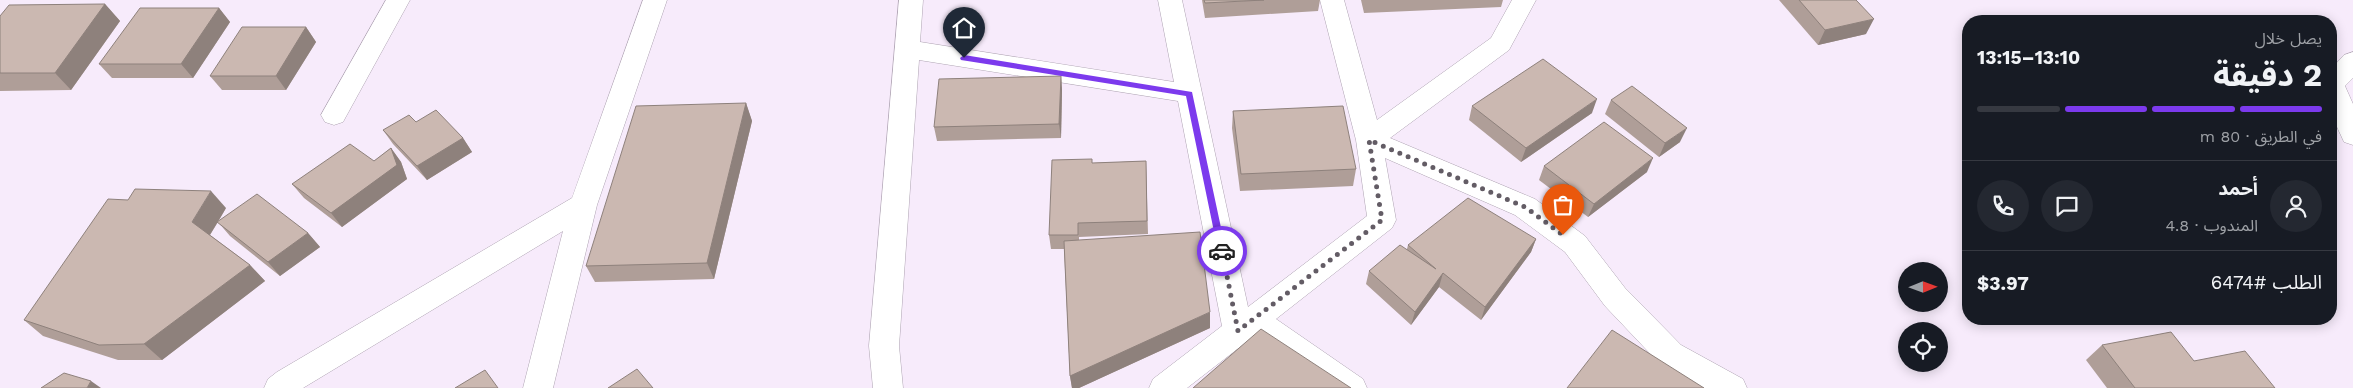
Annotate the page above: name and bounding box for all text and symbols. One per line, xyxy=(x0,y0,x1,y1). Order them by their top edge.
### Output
pin xyxy=(943,7,985,58)
icon: home xyxy=(950,14,978,42)
text: يصل خلال xyxy=(2255,29,2322,48)
text: 13:10–13:15 xyxy=(1977,46,2080,69)
text: 2 دقيقة xyxy=(2213,56,2322,94)
text: في الطريق · 80 m xyxy=(2200,127,2322,146)
text: أحمد xyxy=(2218,177,2258,200)
button: phone xyxy=(1977,180,2029,232)
button: chat xyxy=(2041,180,2093,232)
button: person xyxy=(2270,180,2322,232)
pin xyxy=(1542,184,1584,235)
icon: bag xyxy=(1549,191,1577,219)
text: المندوب · 4.8 xyxy=(2165,216,2258,235)
courier xyxy=(1197,226,1247,276)
icon: car xyxy=(1208,237,1236,265)
north arrow xyxy=(1898,262,1948,312)
map controls xyxy=(1898,262,1948,372)
text: الطلب #6474 xyxy=(2211,271,2322,294)
text: $3.97 xyxy=(1977,272,2029,295)
button: locate xyxy=(1898,322,1948,372)

